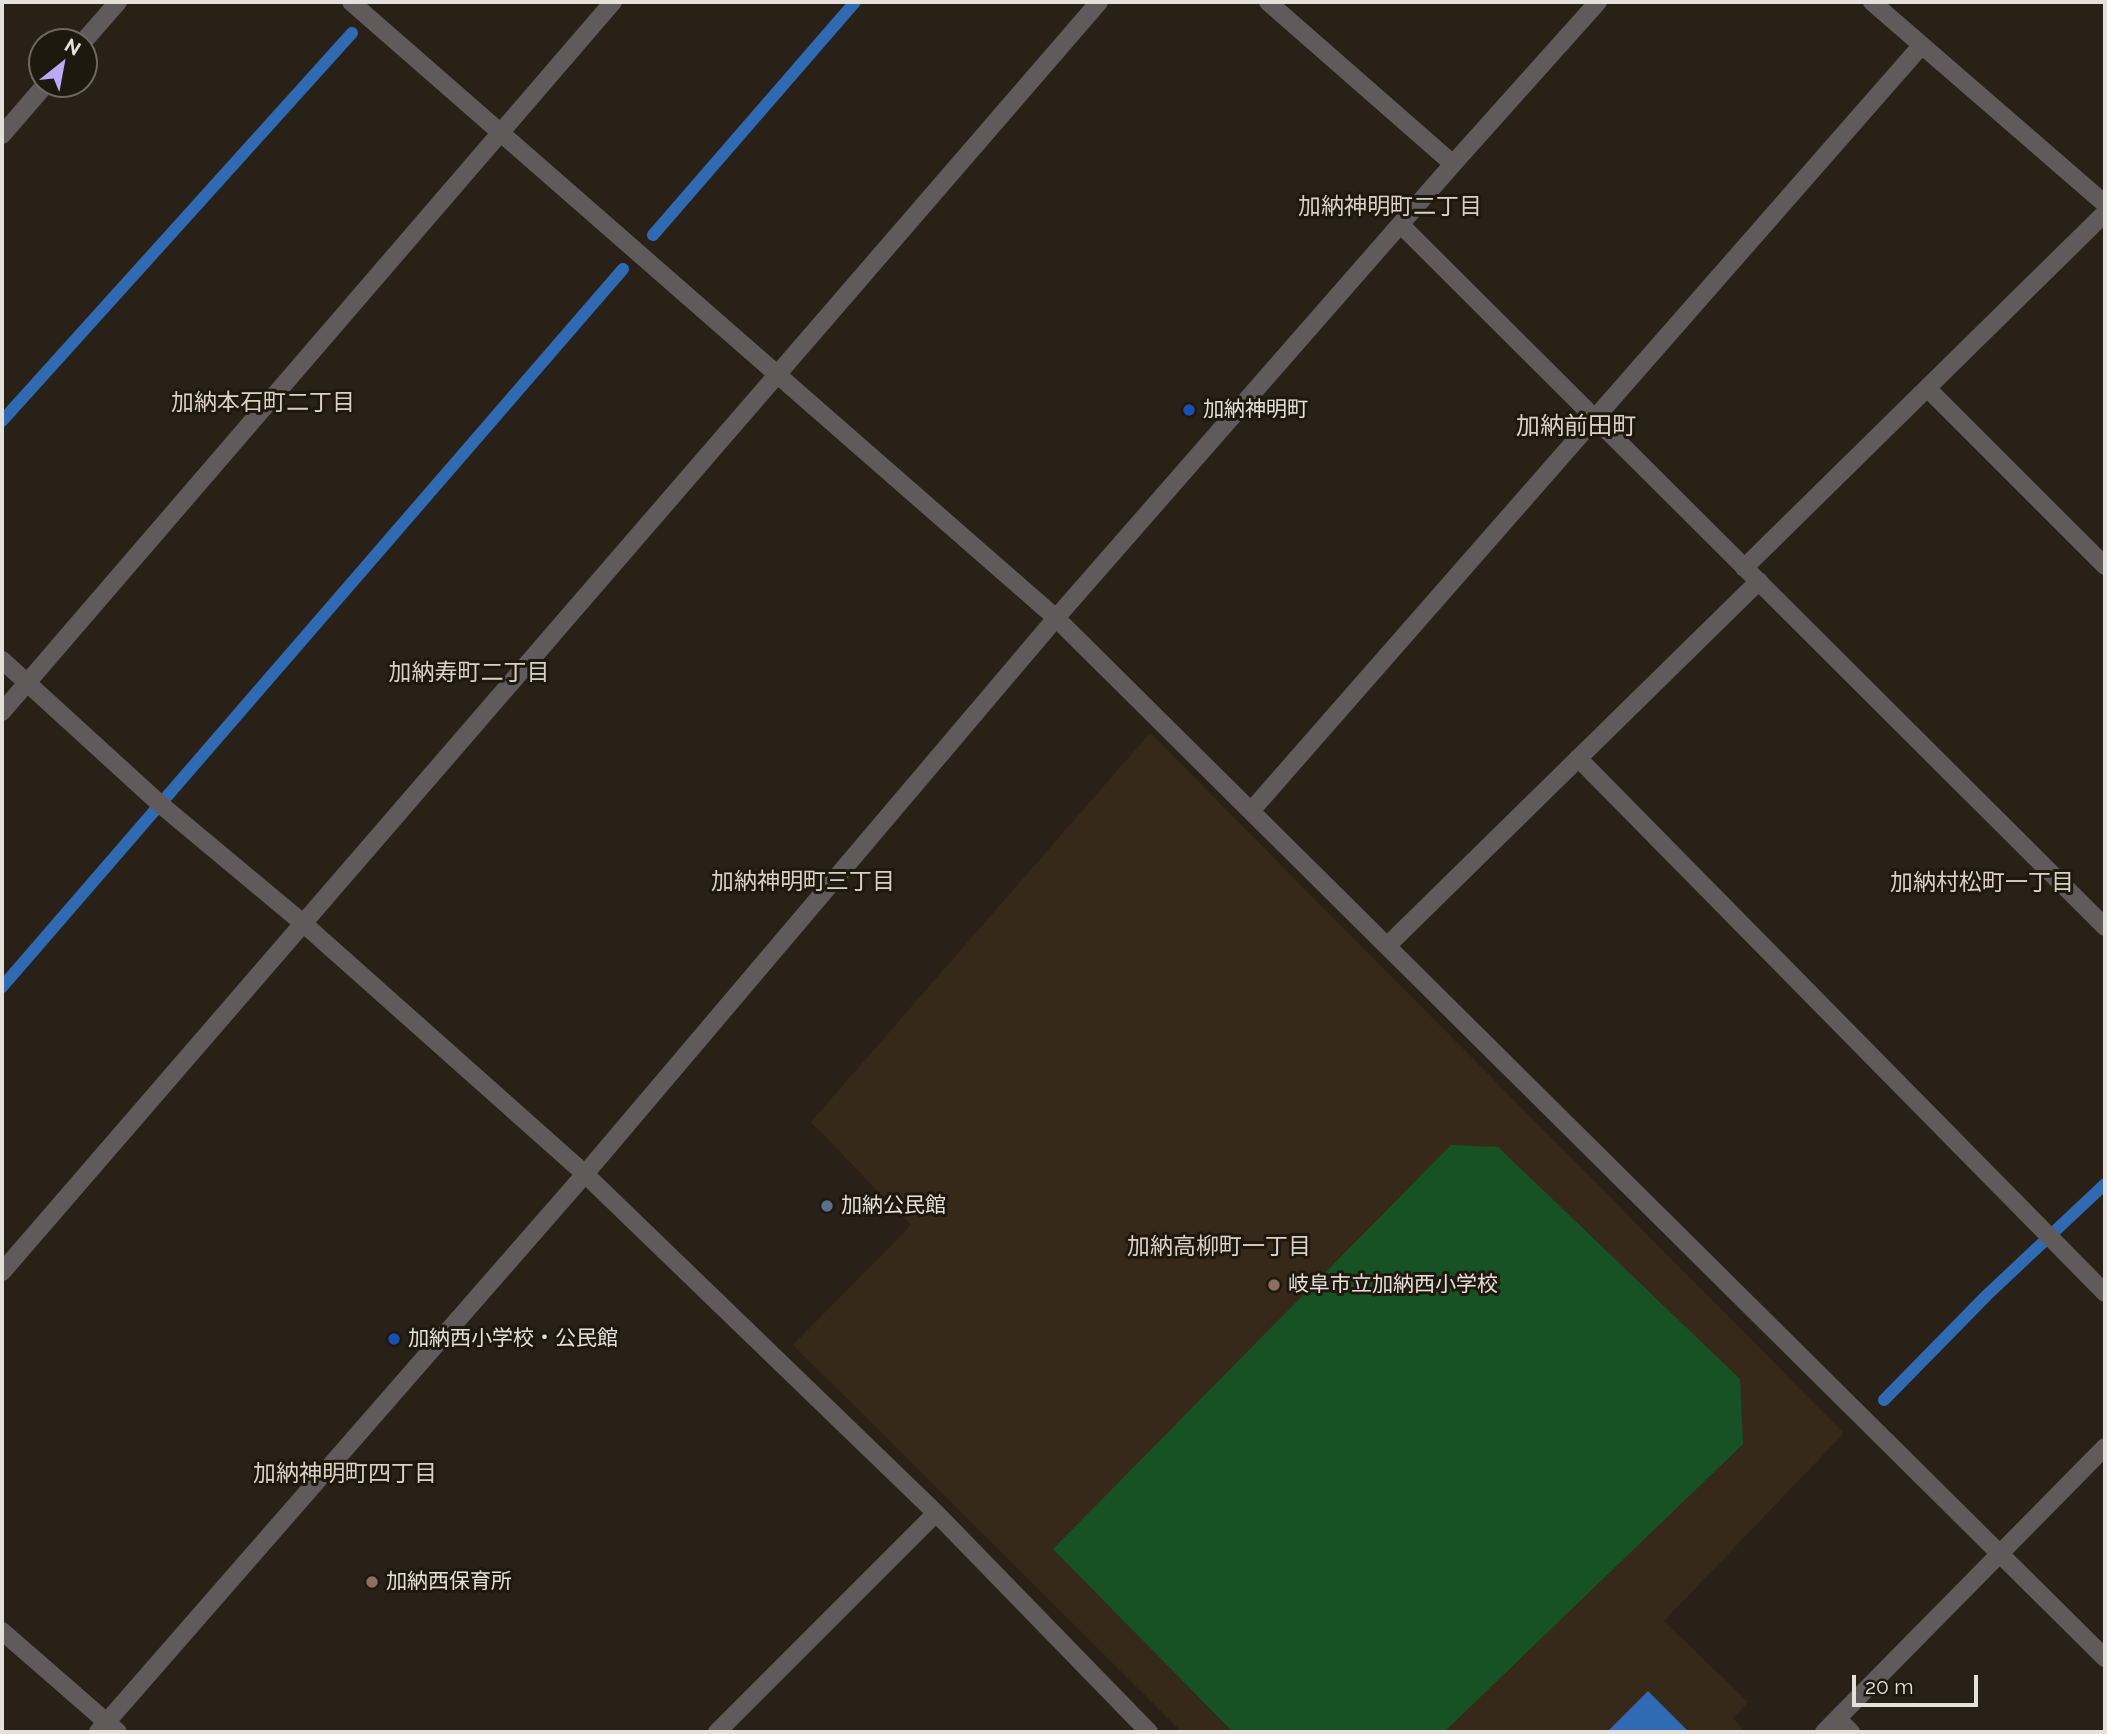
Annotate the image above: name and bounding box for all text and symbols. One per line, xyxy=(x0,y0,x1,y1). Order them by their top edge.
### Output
north arrow xyxy=(28,28,98,98)
text: N xyxy=(61,34,85,60)
district label: 加納神明町二丁目 xyxy=(1298,193,1482,221)
district label: 加納本石町二丁目 xyxy=(171,389,355,417)
place label: 加納神明町 xyxy=(1203,397,1308,423)
marker: 加納神明町 xyxy=(1181,402,1197,418)
district label: 加納前田町 xyxy=(1516,413,1636,441)
district label: 加納寿町二丁目 xyxy=(389,659,549,687)
district label: 加納神明町三丁目 xyxy=(711,868,895,896)
district label: 加納村松町一丁目 xyxy=(1890,869,2074,897)
place label: 加納公民館 xyxy=(841,1193,946,1219)
marker: 加納公民館 xyxy=(819,1198,835,1214)
district label: 加納高柳町一丁目 xyxy=(1127,1233,1311,1261)
place label: 岐阜市立加納西小学校 xyxy=(1288,1272,1498,1298)
marker: 岐阜市立加納西小学校 xyxy=(1266,1277,1282,1293)
place label: 加納西小学校・公民館 xyxy=(408,1326,618,1352)
marker: 加納西小学校・公民館 xyxy=(386,1331,402,1347)
district label: 加納神明町四丁目 xyxy=(253,1460,437,1488)
place label: 加納西保育所 xyxy=(386,1569,512,1595)
marker: 加納西保育所 xyxy=(364,1574,380,1590)
scale bar xyxy=(1855,1660,1981,1704)
text: 20 m xyxy=(1865,1674,1913,1699)

